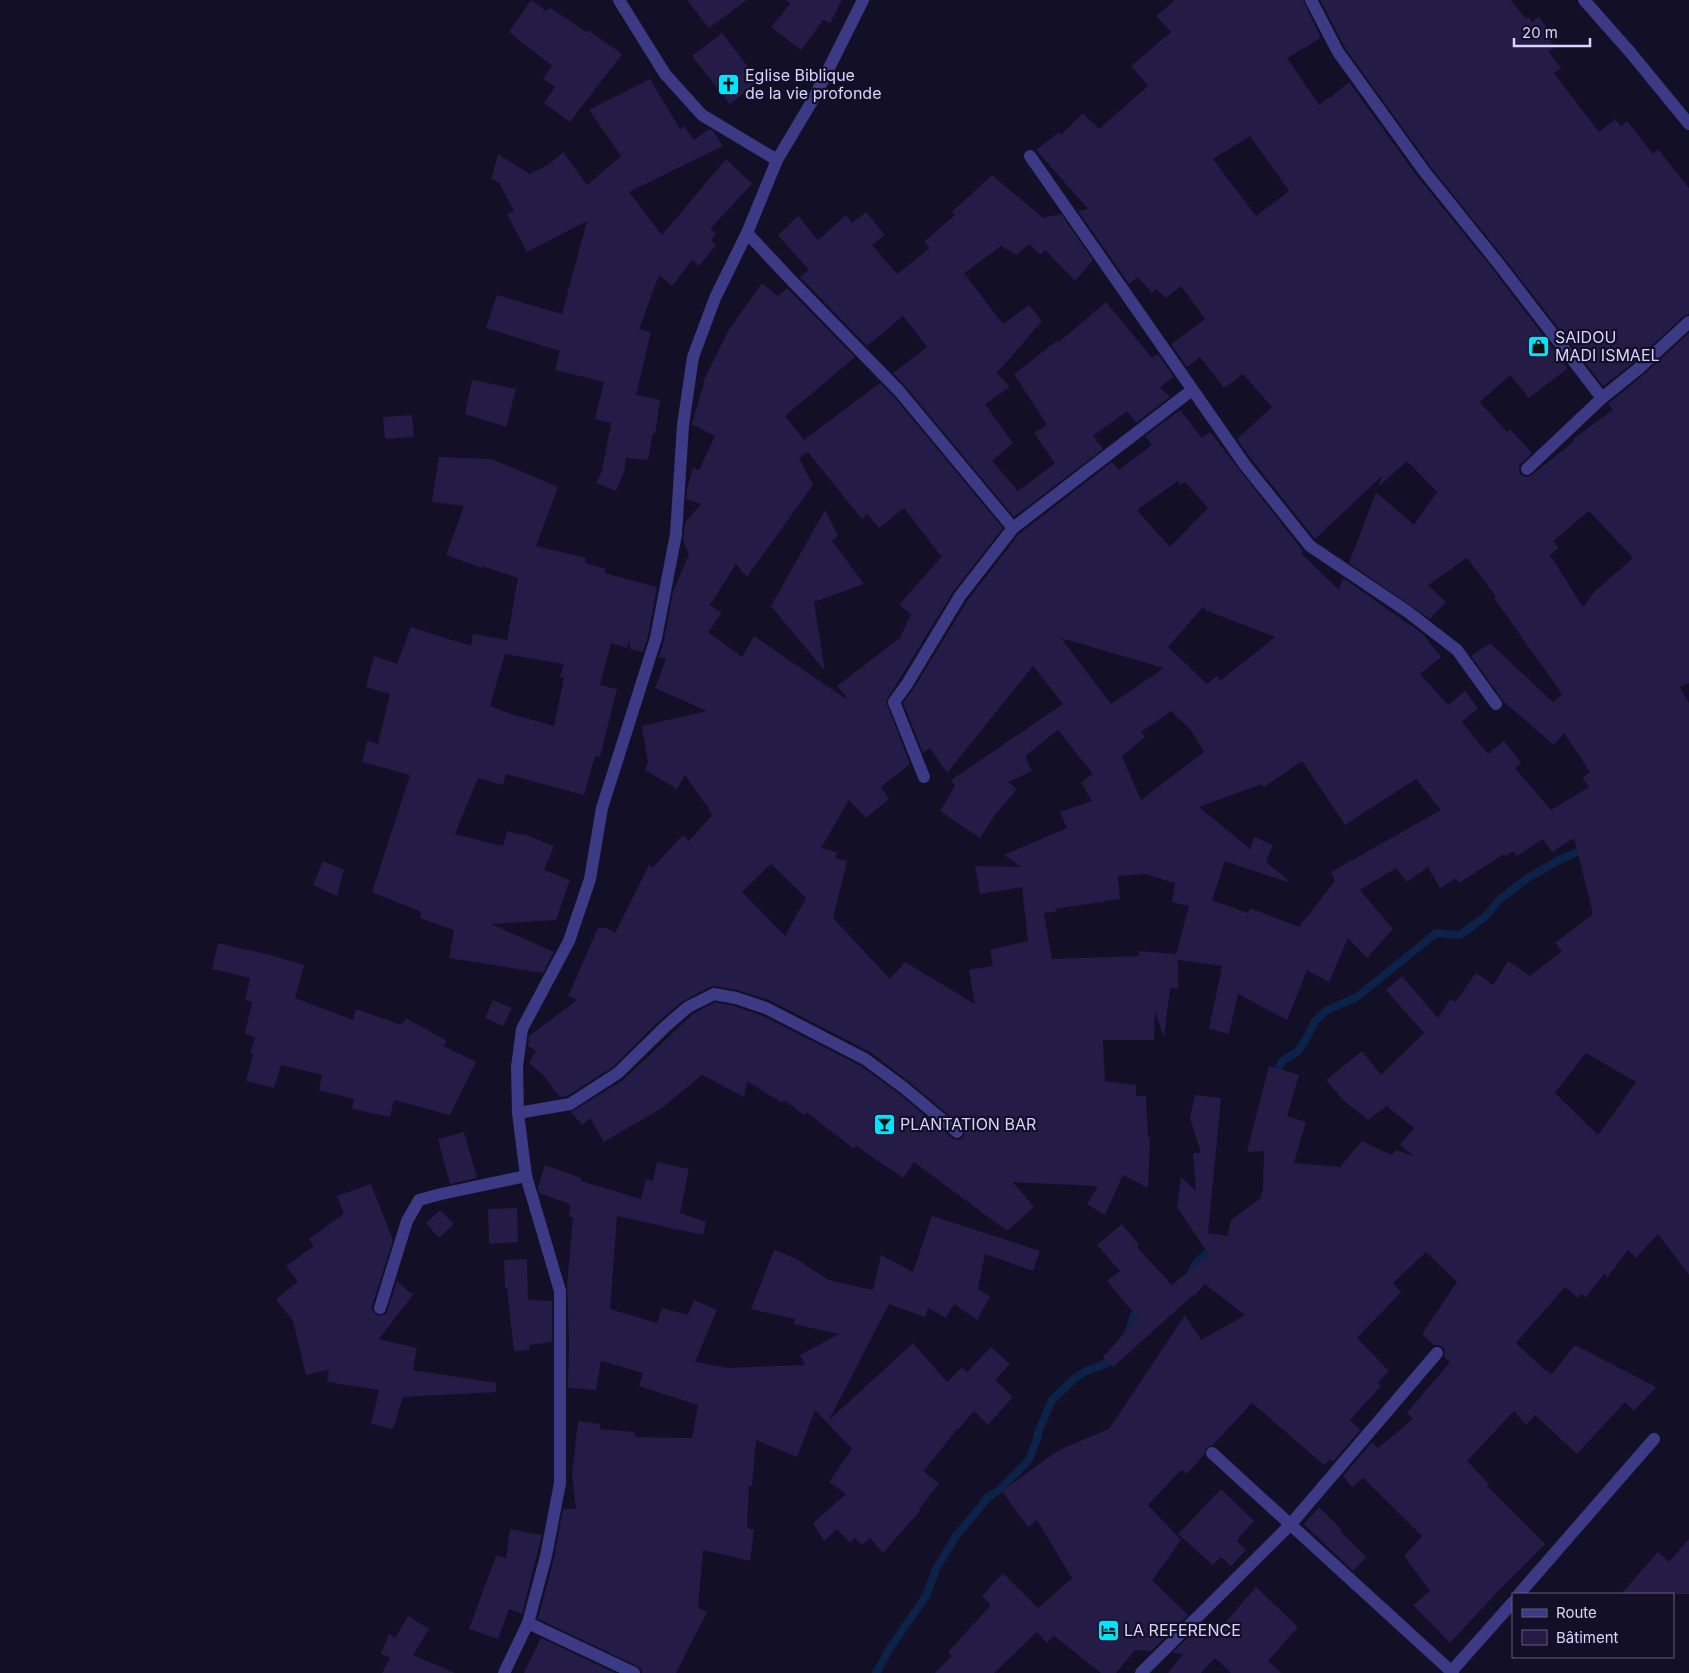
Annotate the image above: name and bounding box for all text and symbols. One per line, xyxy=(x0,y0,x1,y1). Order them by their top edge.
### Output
scale bar xyxy=(1514,15,1590,47)
text: 20 m xyxy=(1522,23,1558,42)
place label: Eglise Biblique de la vie profonde xyxy=(745,65,881,103)
church icon: Eglise Biblique de la vie profonde xyxy=(717,72,741,96)
place label: SAIDOU MADI ISMAEL xyxy=(1555,327,1660,365)
shop icon: SAIDOU MADI ISMAEL xyxy=(1527,334,1551,358)
bar icon: PLANTATION BAR xyxy=(872,1112,896,1136)
place label: PLANTATION BAR xyxy=(900,1114,1036,1134)
legend xyxy=(1512,1593,1674,1658)
text: Route xyxy=(1556,1603,1597,1622)
hotel icon: LA REFERENCE xyxy=(1096,1618,1120,1642)
place label: LA REFERENCE xyxy=(1124,1620,1241,1640)
text: Bâtiment xyxy=(1556,1628,1619,1647)

